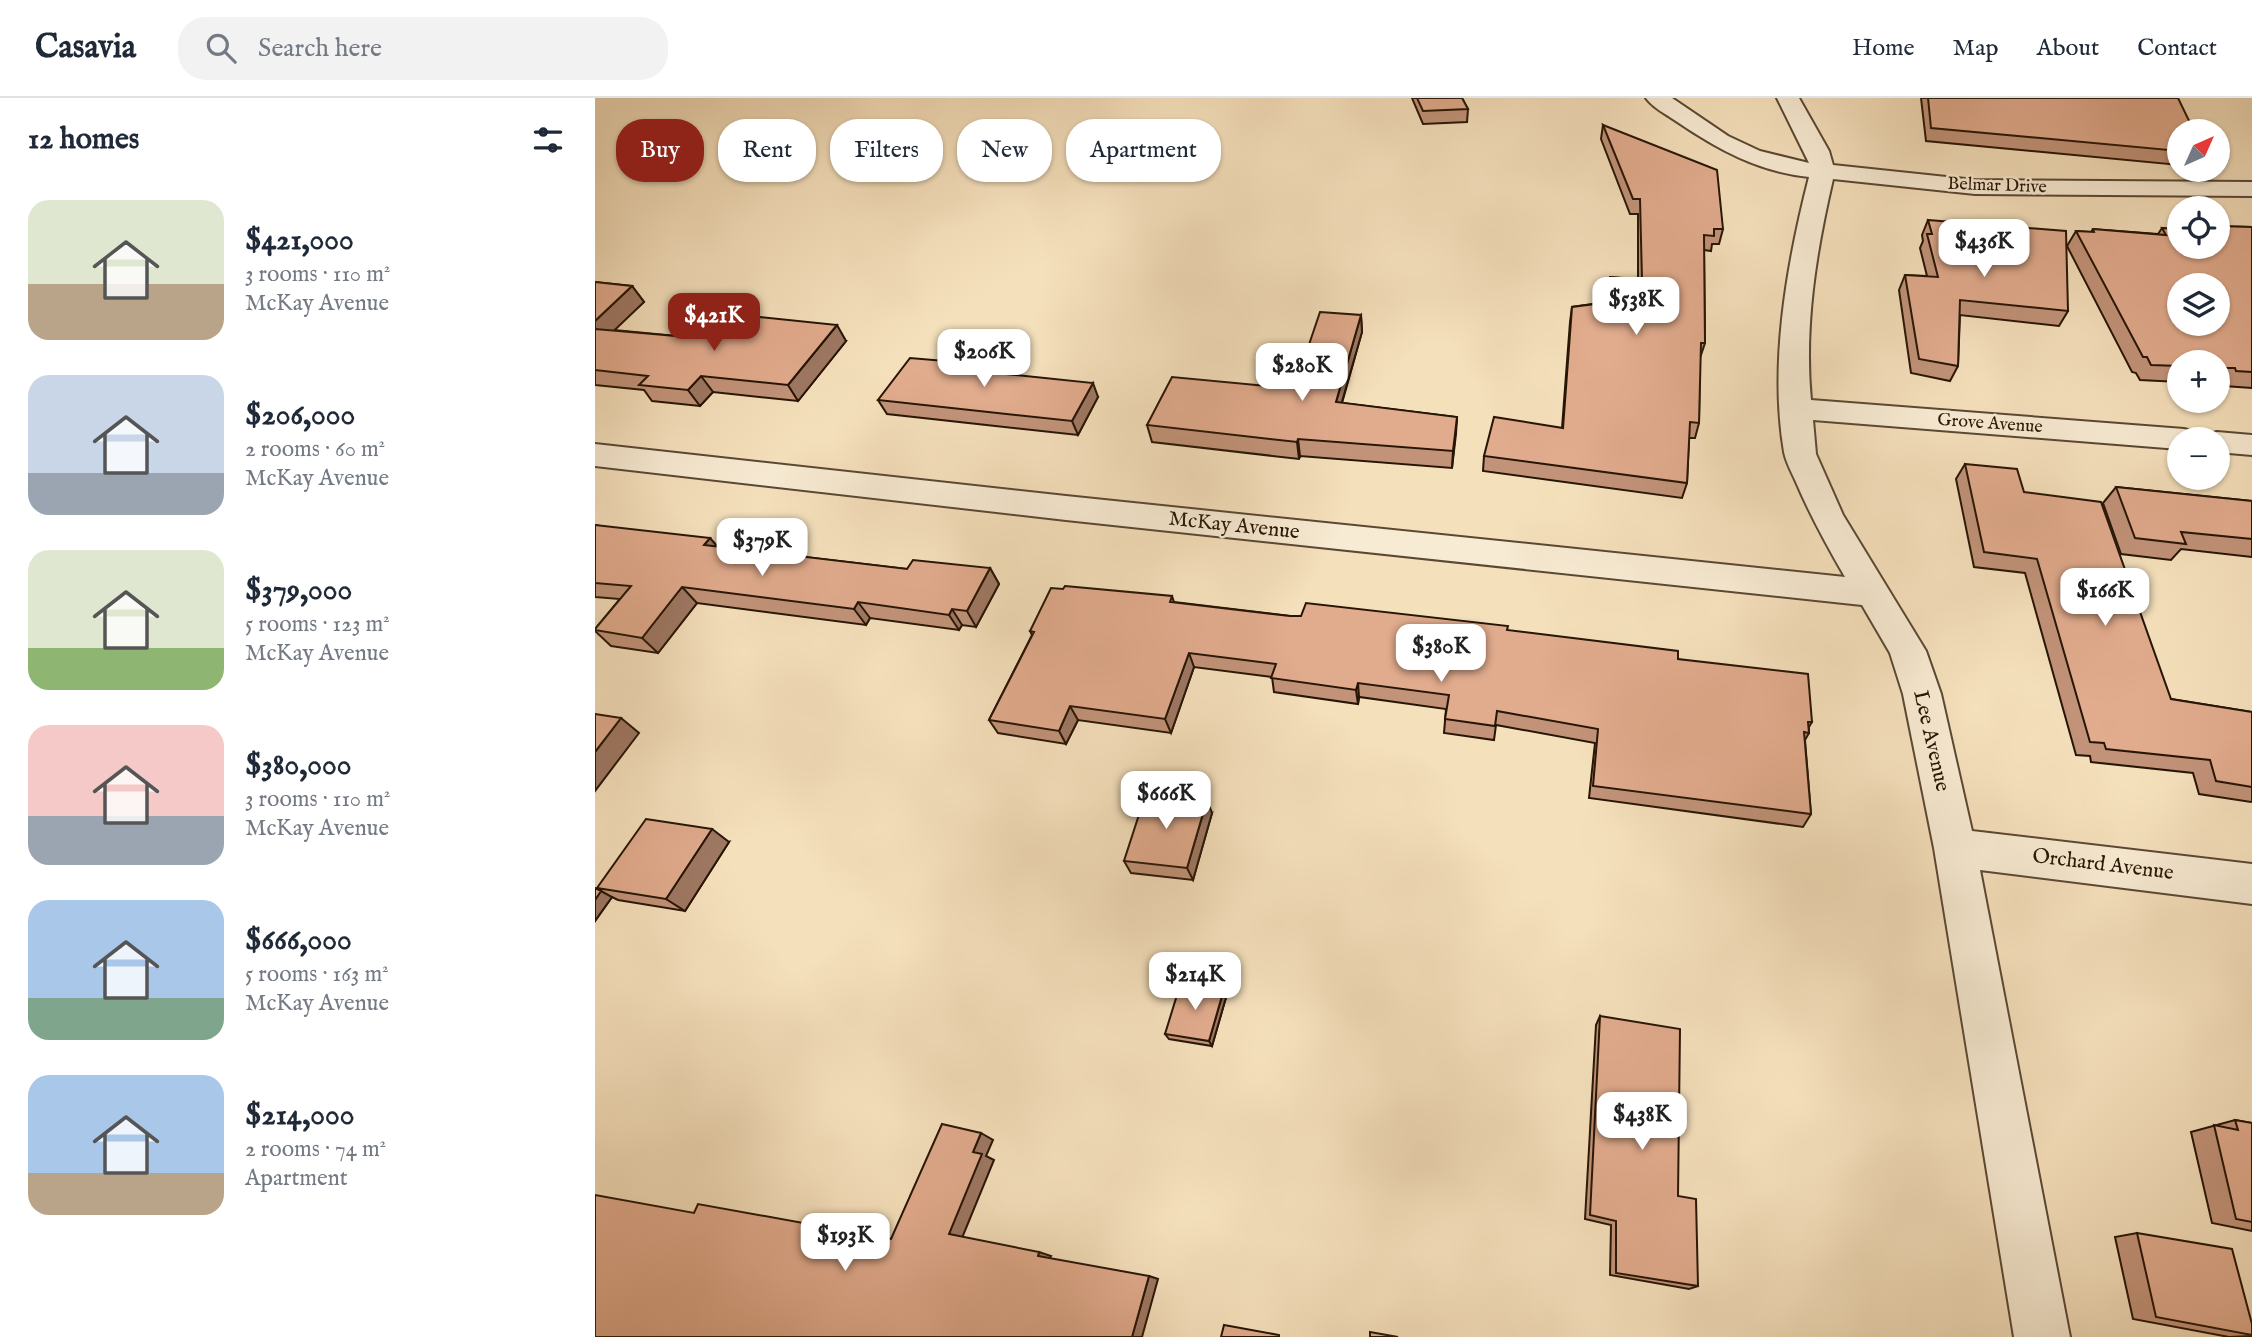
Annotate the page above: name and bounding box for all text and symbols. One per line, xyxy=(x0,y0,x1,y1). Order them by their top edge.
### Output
search box xyxy=(178,17,668,80)
text: Casavia xyxy=(35,27,136,69)
icon: search xyxy=(202,29,240,67)
text: Search here xyxy=(258,32,382,65)
text: Home xyxy=(1852,33,1915,64)
text: Map xyxy=(1953,33,1999,64)
text: About xyxy=(2037,33,2099,64)
text: Contact xyxy=(2137,33,2217,64)
chip: Buy xyxy=(616,119,704,182)
chip: Rent xyxy=(718,119,816,182)
chip: Filters xyxy=(830,119,943,182)
chip: New xyxy=(957,119,1052,182)
chip: Apartment xyxy=(1066,119,1221,182)
north arrow xyxy=(2167,119,2229,182)
map controls xyxy=(2167,119,2230,490)
text: 12 homes xyxy=(28,121,139,159)
icon: filters xyxy=(529,121,567,159)
street label: Belmar Drive xyxy=(1947,173,2047,199)
button: locate xyxy=(2167,196,2230,259)
pin: $436K xyxy=(1935,220,2033,279)
text: $421,000 xyxy=(245,222,354,260)
text: $436K xyxy=(1955,227,2013,256)
icon: home xyxy=(84,228,168,312)
text: 3 rooms · 110 m² xyxy=(245,260,390,289)
button: layers xyxy=(2167,273,2230,336)
pin: $538K xyxy=(1587,278,1685,337)
text: $538K xyxy=(1608,285,1664,314)
text: McKay Avenue xyxy=(245,289,389,318)
pin: $421K xyxy=(665,294,763,353)
text: $421K xyxy=(684,301,744,330)
pin: $206K xyxy=(935,330,1033,389)
text: $206K xyxy=(953,337,1015,366)
pin: $280K xyxy=(1253,344,1351,403)
button: + xyxy=(2167,350,2230,413)
text: $280K xyxy=(1272,351,1332,380)
text: $206,000 xyxy=(245,397,355,435)
icon: home xyxy=(84,403,168,487)
street label: Grove Avenue xyxy=(1937,409,2043,439)
button: − xyxy=(2167,427,2230,490)
text: 2 rooms · 60 m² xyxy=(245,435,385,464)
text: McKay Avenue xyxy=(245,464,389,493)
street label: McKay Avenue xyxy=(1167,506,1301,546)
pin: $379K xyxy=(713,518,811,578)
text: $379K xyxy=(733,526,791,555)
pin: $166K xyxy=(2056,568,2154,628)
text: $379,000 xyxy=(245,572,352,610)
text: $166K xyxy=(2076,576,2134,605)
icon: home xyxy=(84,578,168,662)
text: 5 rooms · 123 m² xyxy=(245,610,390,639)
pin: $380K xyxy=(1392,624,1490,684)
text: $380K xyxy=(1412,632,1470,661)
text: McKay Avenue xyxy=(245,639,389,668)
street label: Lee Avenue xyxy=(1906,688,1956,795)
text: $380,000 xyxy=(245,747,352,785)
icon: home xyxy=(84,753,168,837)
pin: $666K xyxy=(1117,772,1215,831)
text: $666K xyxy=(1137,779,1195,808)
text: 3 rooms · 110 m² xyxy=(245,785,390,814)
text: McKay Avenue xyxy=(245,814,389,843)
street label: Orchard Avenue xyxy=(2031,843,2175,887)
text: $666,000 xyxy=(245,922,352,960)
icon: home xyxy=(84,928,168,1012)
pin: $214K xyxy=(1146,953,1244,1012)
text: 5 rooms · 163 m² xyxy=(245,960,389,989)
text: $214K xyxy=(1165,960,1225,989)
text: McKay Avenue xyxy=(245,989,389,1018)
pin: $438K xyxy=(1593,1093,1691,1152)
text: $214,000 xyxy=(245,1097,355,1135)
text: $438K xyxy=(1613,1100,1671,1129)
icon: home xyxy=(84,1103,168,1187)
text: 2 rooms · 74 m² xyxy=(245,1135,386,1164)
text: Apartment xyxy=(245,1164,348,1193)
pin: $193K xyxy=(796,1214,894,1273)
text: $193K xyxy=(817,1221,873,1250)

